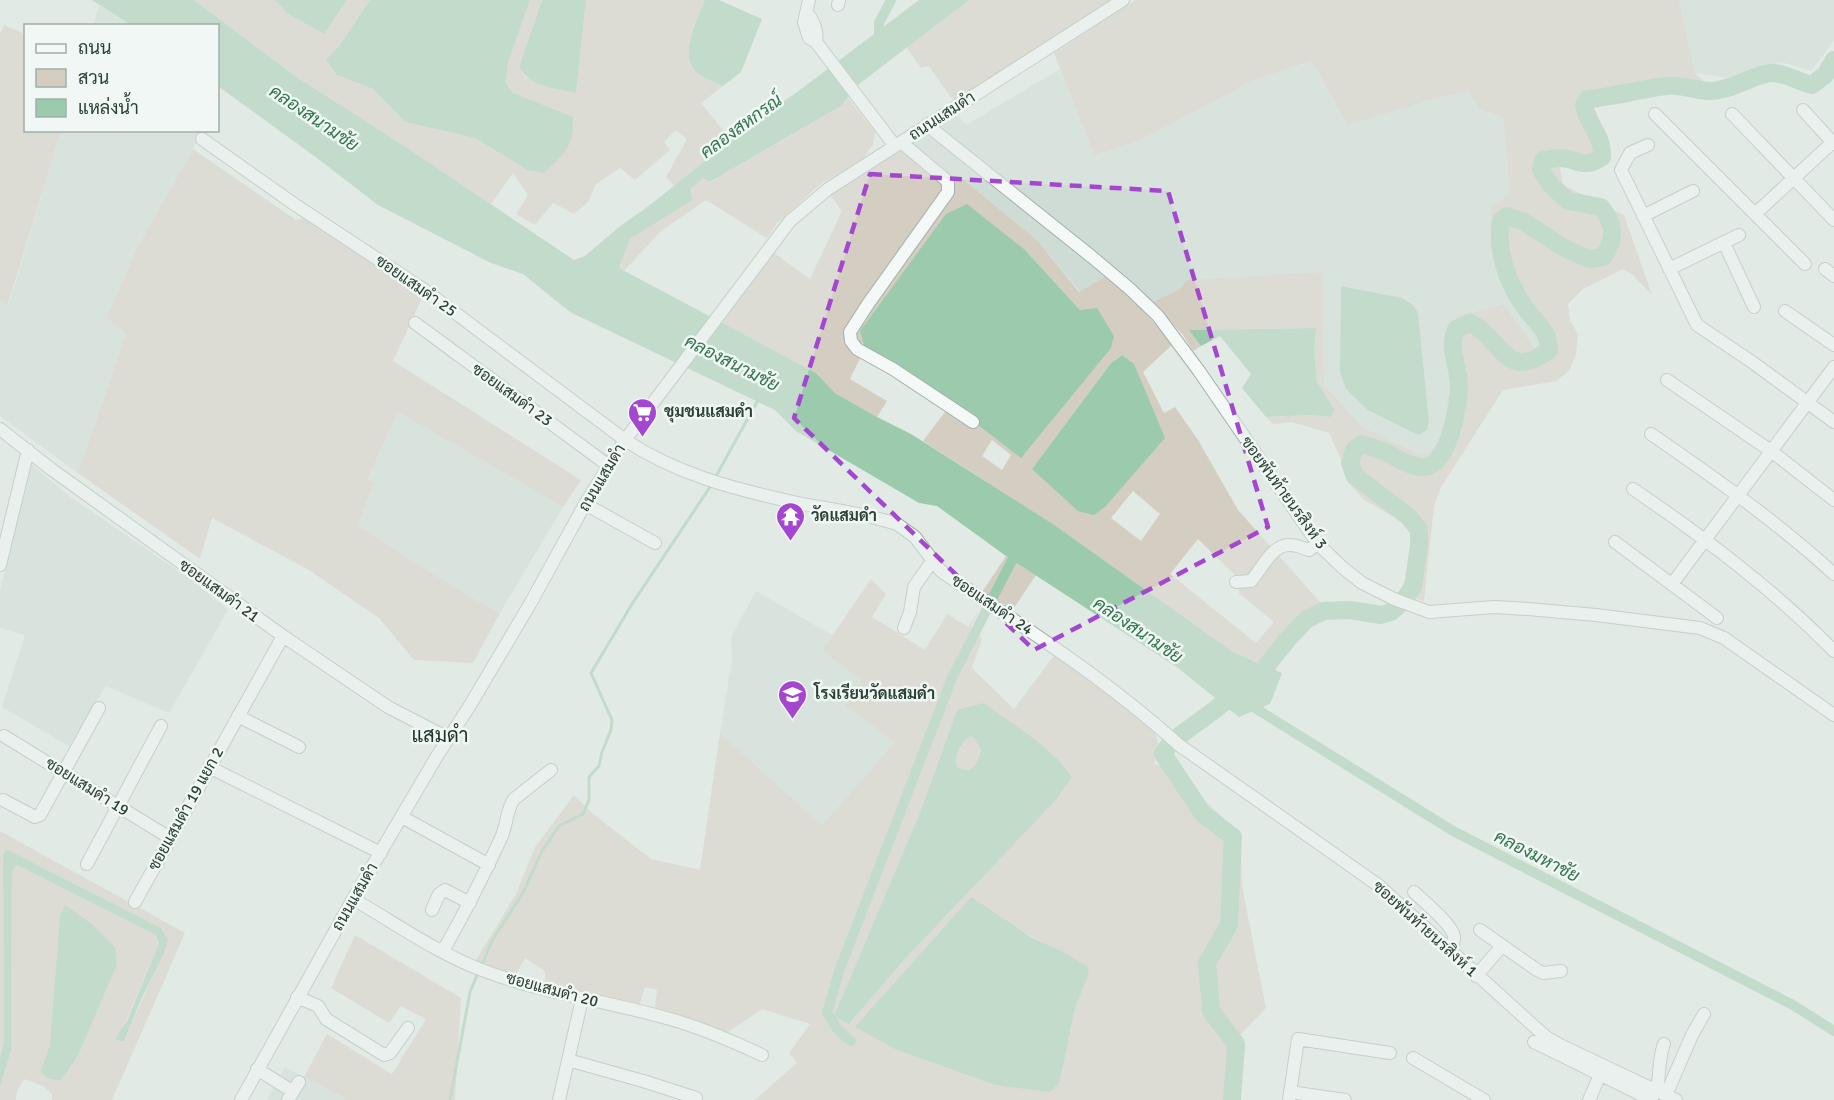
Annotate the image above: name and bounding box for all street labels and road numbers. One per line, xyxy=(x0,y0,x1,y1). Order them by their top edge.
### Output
street label: ถนนแสมดำ xyxy=(905,87,979,145)
street label: ซอยแสมดำ 25 xyxy=(371,251,461,321)
street label: ซอยแสมดำ 23 xyxy=(468,359,556,431)
street label: ซอยพันท้ายนรสิงห์ 3 xyxy=(1236,431,1334,553)
street label: ถนนแสมดำ xyxy=(574,441,630,515)
street label: ซอยแสมดำ 21 xyxy=(175,555,263,627)
street label: ซอยแสมดำ 24 xyxy=(947,570,1037,640)
street label: ซอยแสมดำ 19 แยก 2 xyxy=(144,744,228,874)
street label: ซอยแสมดำ 19 xyxy=(41,753,133,821)
street label: ถนนแสมดำ xyxy=(328,859,382,935)
street label: ซอยพันท้ายนรสิงห์ 1 xyxy=(1368,874,1484,981)
street label: ซอยแสมดำ 20 xyxy=(504,968,600,1012)

